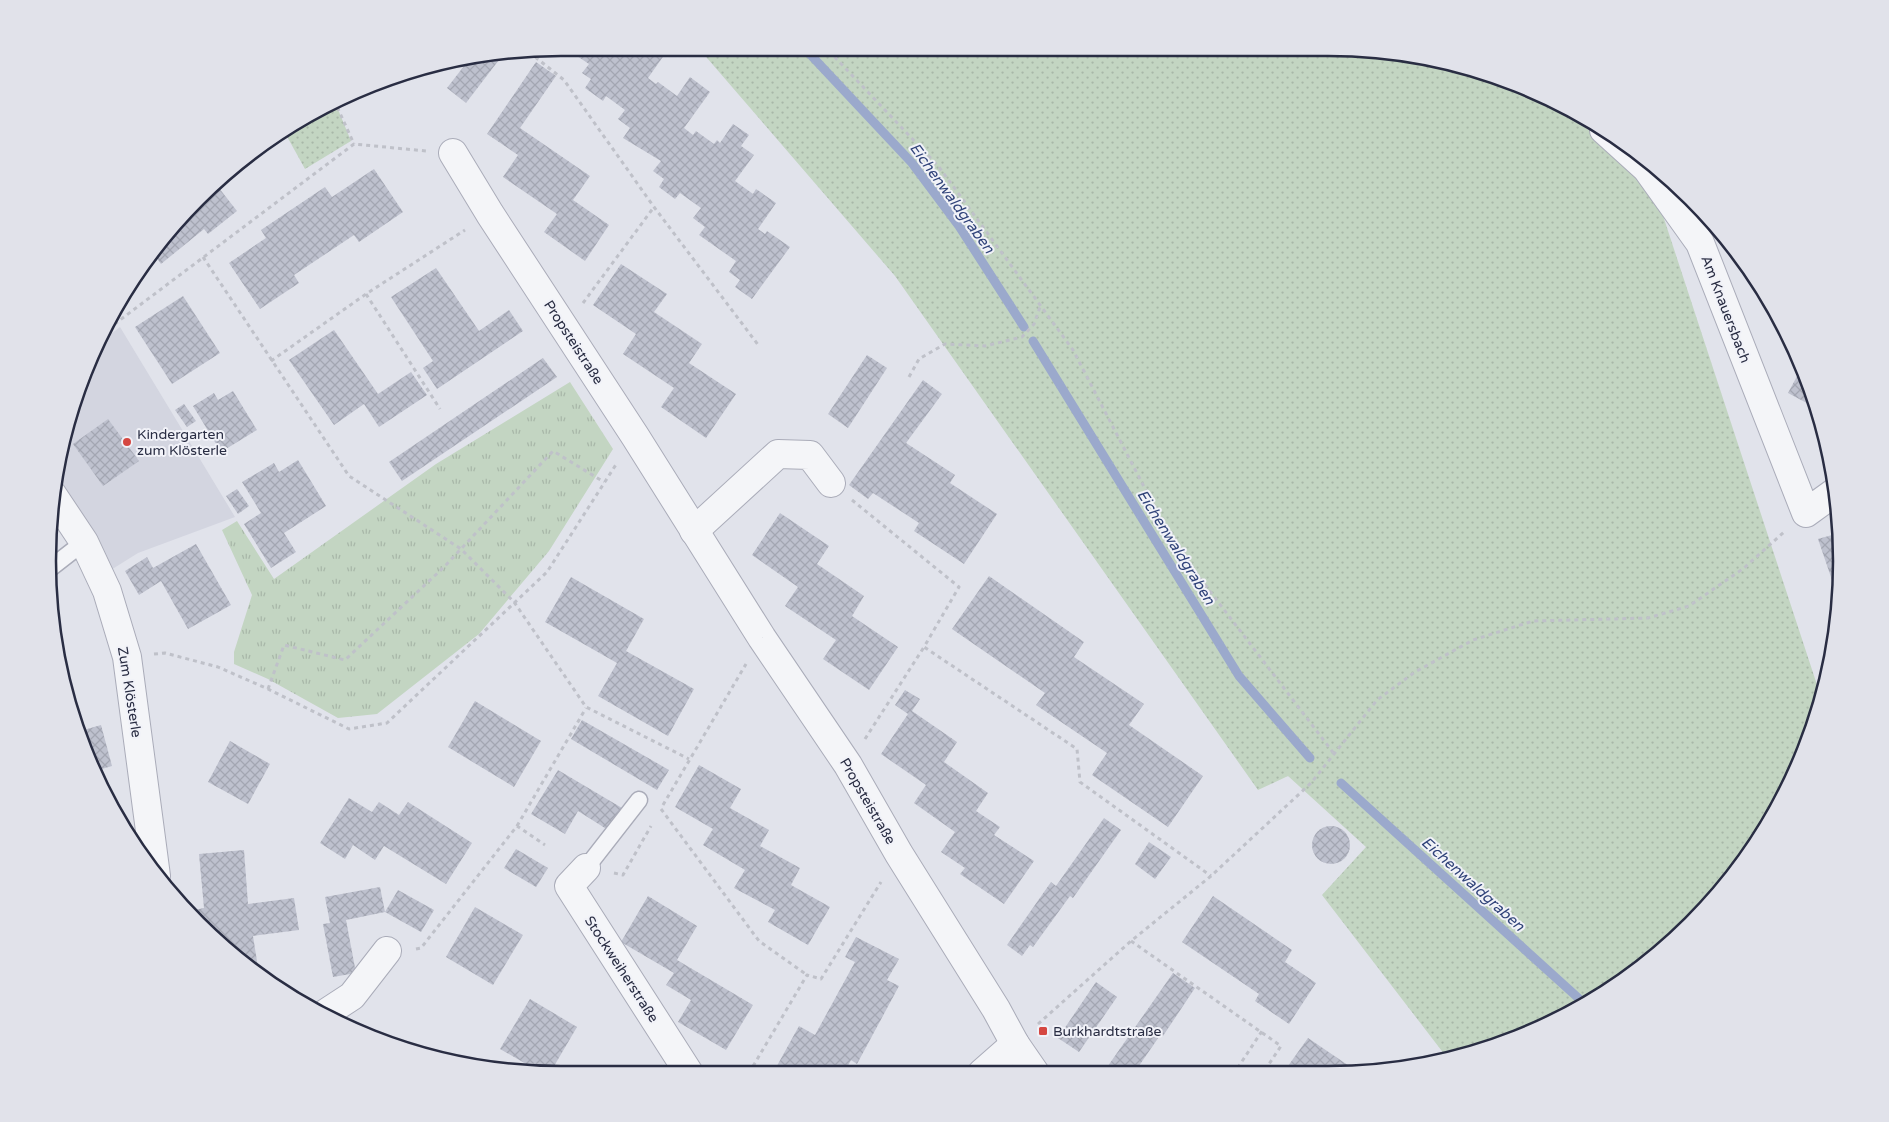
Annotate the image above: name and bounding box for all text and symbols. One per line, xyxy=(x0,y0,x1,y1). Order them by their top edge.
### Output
water label: Eichenwaldgraben xyxy=(906,139,999,257)
street label: Am Knauersbach xyxy=(1697,253,1754,365)
street label: Propsteistraße xyxy=(540,297,607,388)
place label: Kindergarten zum Klösterle xyxy=(137,426,227,459)
marker: Kindergarten zum Klösterle xyxy=(121,436,133,448)
water label: Eichenwaldgraben xyxy=(1133,486,1219,609)
street label: Zum Klösterle xyxy=(114,645,145,739)
street label: Propsteistraße xyxy=(836,755,899,847)
water label: Eichenwaldgraben xyxy=(1418,833,1529,935)
street label: Stockweiherstraße xyxy=(581,913,662,1026)
place label: Burkhardtstraße xyxy=(1053,1023,1162,1040)
marker: Burkhardtstraße xyxy=(1037,1025,1049,1037)

